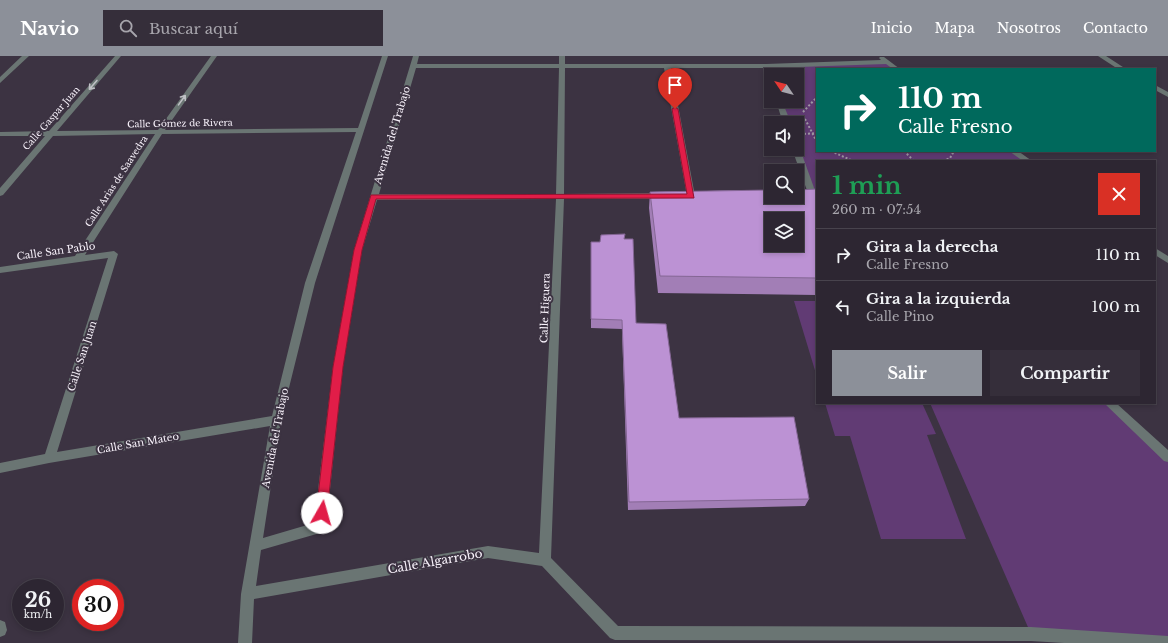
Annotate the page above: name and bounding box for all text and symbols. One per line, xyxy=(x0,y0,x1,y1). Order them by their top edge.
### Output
search box xyxy=(103,10,383,46)
text: Navio xyxy=(20,17,79,40)
icon: search xyxy=(117,17,139,39)
text: Buscar aquí xyxy=(149,19,238,38)
text: Inicio xyxy=(871,19,912,37)
text: Mapa xyxy=(934,19,975,37)
text: Nosotros xyxy=(997,19,1061,37)
text: Contacto xyxy=(1083,19,1148,37)
pin xyxy=(658,68,692,109)
north arrow xyxy=(764,68,804,108)
map controls xyxy=(764,68,804,252)
icon: arrive xyxy=(664,74,686,96)
one-way arrow xyxy=(88,80,97,91)
text: 110 m xyxy=(898,81,982,116)
street label: Calle Gaspar Juan xyxy=(20,84,82,152)
street label: Avenida del Trabajo xyxy=(371,84,413,186)
icon: right xyxy=(832,84,884,136)
one-way arrow xyxy=(178,95,187,106)
button: sound xyxy=(764,116,804,156)
text: Calle Fresno xyxy=(898,116,1013,138)
street label: Calle Gómez de Rivera xyxy=(127,117,233,129)
street label: Calle Arias de Saavedra xyxy=(82,133,150,229)
button: search xyxy=(764,164,804,204)
text: 1 min xyxy=(832,171,902,200)
button: close xyxy=(1098,173,1140,215)
text: 260 m · 07:54 xyxy=(832,201,921,218)
button: layers xyxy=(764,212,804,252)
text: Gira a la derecha xyxy=(866,237,998,256)
street label: Calle San Pablo xyxy=(16,239,96,263)
icon: right xyxy=(832,244,854,266)
text: 110 m xyxy=(1096,245,1140,264)
text: Calle Fresno xyxy=(866,256,949,273)
street label: Calle Higuera xyxy=(537,272,553,343)
text: Gira a la izquierda xyxy=(866,289,1010,308)
icon: left xyxy=(832,296,854,318)
text: 100 m xyxy=(1091,297,1140,316)
text: Calle Pino xyxy=(866,308,934,325)
street label: Calle San Juan xyxy=(64,319,100,393)
button: Salir xyxy=(832,350,982,396)
button: Compartir xyxy=(990,350,1140,396)
street label: Avenida del Trabajo xyxy=(259,386,291,490)
street label: Calle San Mateo xyxy=(96,429,180,457)
position arrow xyxy=(301,492,343,534)
street label: Calle Algarrobo xyxy=(387,545,484,577)
speed limit sign: 30 xyxy=(72,579,124,631)
text: 26 xyxy=(25,588,51,612)
text: km/h xyxy=(24,608,52,621)

